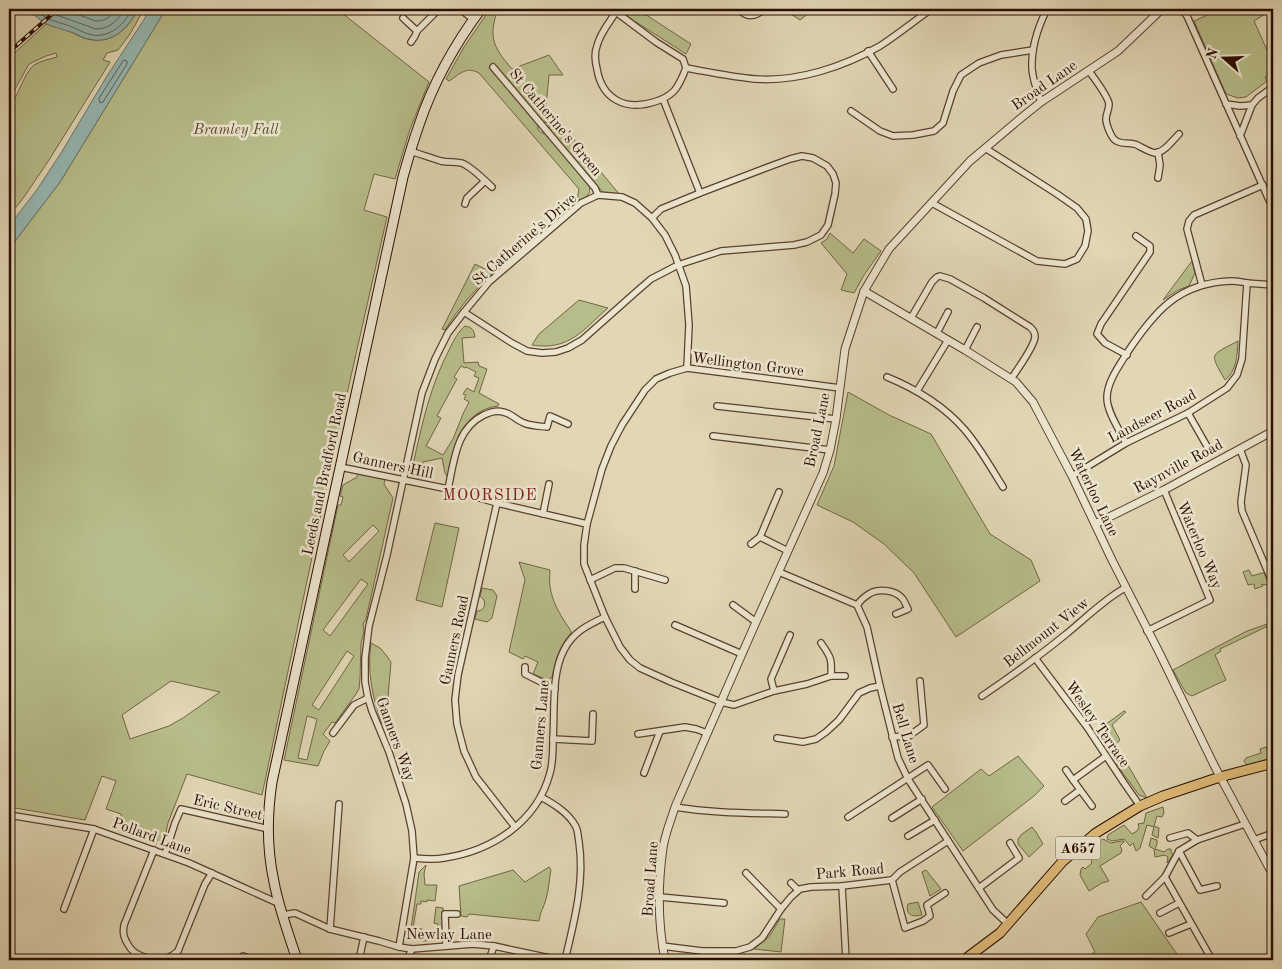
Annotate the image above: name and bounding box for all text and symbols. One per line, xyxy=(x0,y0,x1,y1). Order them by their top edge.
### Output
north arrow xyxy=(1200,32,1250,82)
text: N xyxy=(1204,46,1221,61)
street label: Broad Lane xyxy=(1009,58,1080,114)
street label: St Catherine's Green xyxy=(506,66,604,179)
park label: Bramley Fall xyxy=(192,123,279,138)
street label: St Catherine's Drive xyxy=(470,191,580,289)
street label: Wellington Grove xyxy=(691,351,805,380)
street label: Landseer Road xyxy=(1106,388,1199,447)
street label: Leeds and Bradford Road xyxy=(301,392,350,557)
street label: Broad Lane xyxy=(803,392,834,469)
street label: Raynville Road xyxy=(1132,437,1226,497)
street label: Waterloo Lane xyxy=(1065,446,1121,539)
street label: Ganners Hill xyxy=(351,451,434,482)
district label: MOORSIDE xyxy=(442,488,538,504)
street label: Waterloo Way xyxy=(1173,500,1224,592)
street label: Ganners Road xyxy=(439,594,472,687)
street label: Bellmount View xyxy=(1001,595,1093,671)
street label: Ganners Lane xyxy=(530,679,553,771)
street label: Wesley Terrace xyxy=(1062,679,1132,771)
street label: Ganners Way xyxy=(372,696,417,784)
street label: Bell Lane xyxy=(888,702,921,765)
street label: Eric Street xyxy=(191,793,264,824)
street label: Pollard Lane xyxy=(110,816,193,859)
road number: A657 xyxy=(1056,836,1100,860)
street label: Broad Lane xyxy=(641,841,662,917)
street label: Park Road xyxy=(815,862,885,883)
street label: Newlay Lane xyxy=(406,928,492,943)

